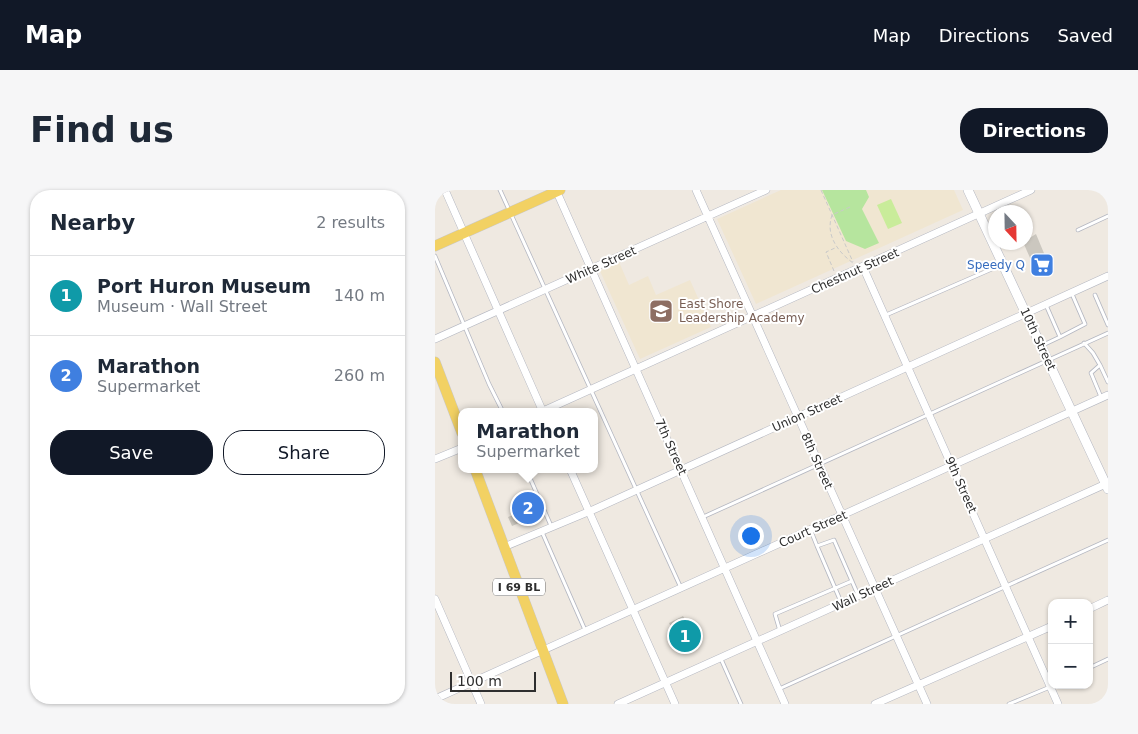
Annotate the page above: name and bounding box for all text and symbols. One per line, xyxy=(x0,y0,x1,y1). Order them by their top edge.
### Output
text: Map xyxy=(25,21,82,49)
text: Map xyxy=(873,25,911,46)
text: Directions xyxy=(939,25,1029,46)
text: Saved xyxy=(1057,25,1113,46)
button: Directions xyxy=(960,108,1108,153)
text: Find us xyxy=(30,110,174,150)
north arrow xyxy=(988,205,1033,250)
text: Nearby xyxy=(50,211,135,235)
text: 2 results xyxy=(316,213,385,232)
street label: White Street xyxy=(564,243,638,287)
street label: Chestnut Street xyxy=(809,245,901,297)
supermarket icon: Speedy Q xyxy=(1029,252,1055,278)
place label: Speedy Q xyxy=(967,258,1025,272)
text: Port Huron Museum xyxy=(97,275,311,297)
text: 1 xyxy=(60,286,72,305)
text: 140 m xyxy=(334,286,385,305)
text: Museum · Wall Street xyxy=(97,297,267,316)
place label: East Shore Leadership Academy xyxy=(679,297,805,325)
school or university icon: East Shore Leadership Academy xyxy=(648,298,674,324)
street label: 10th Street xyxy=(1017,305,1059,373)
text: Marathon xyxy=(97,355,200,377)
text: 2 xyxy=(60,366,72,385)
text: 260 m xyxy=(334,366,385,385)
text: Supermarket xyxy=(97,377,200,396)
street label: Union Street xyxy=(770,391,844,435)
popup xyxy=(458,408,598,473)
street label: 7th Street xyxy=(652,417,690,478)
text: Marathon xyxy=(476,420,579,442)
button: Save xyxy=(50,430,213,475)
button: Share xyxy=(223,430,385,475)
street label: 8th Street xyxy=(798,431,836,492)
text: Supermarket xyxy=(476,442,580,461)
street label: 9th Street xyxy=(942,455,980,516)
pin: 2 xyxy=(512,489,544,527)
street label: Court Street xyxy=(777,508,850,550)
your location xyxy=(738,523,764,549)
street label: Wall Street xyxy=(830,574,896,614)
road number: I 69 BL xyxy=(493,578,545,596)
map controls xyxy=(1048,599,1093,689)
button: + xyxy=(1048,599,1093,644)
pin: 1 xyxy=(669,617,701,655)
button: − xyxy=(1048,644,1093,689)
scale bar xyxy=(450,669,536,692)
text: 100 m xyxy=(457,673,502,689)

